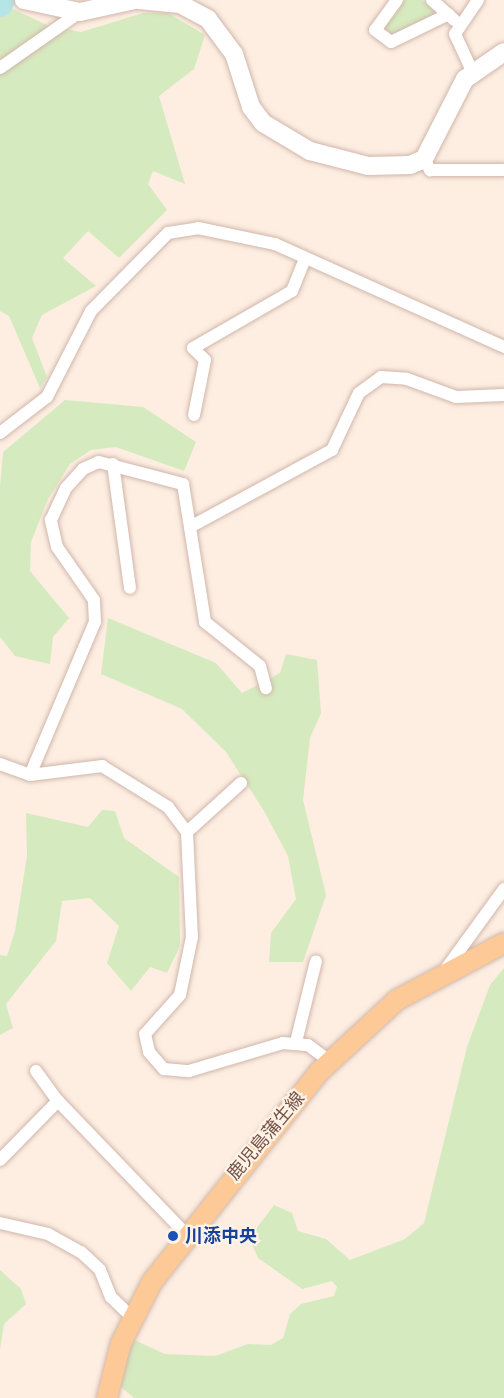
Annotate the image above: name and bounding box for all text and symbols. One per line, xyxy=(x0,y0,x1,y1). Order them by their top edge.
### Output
street label: 鹿児島蒲生線 xyxy=(223,1088,309,1184)
place label: 川添中央 xyxy=(185,1225,257,1247)
marker: 川添中央 xyxy=(166,1229,180,1243)

